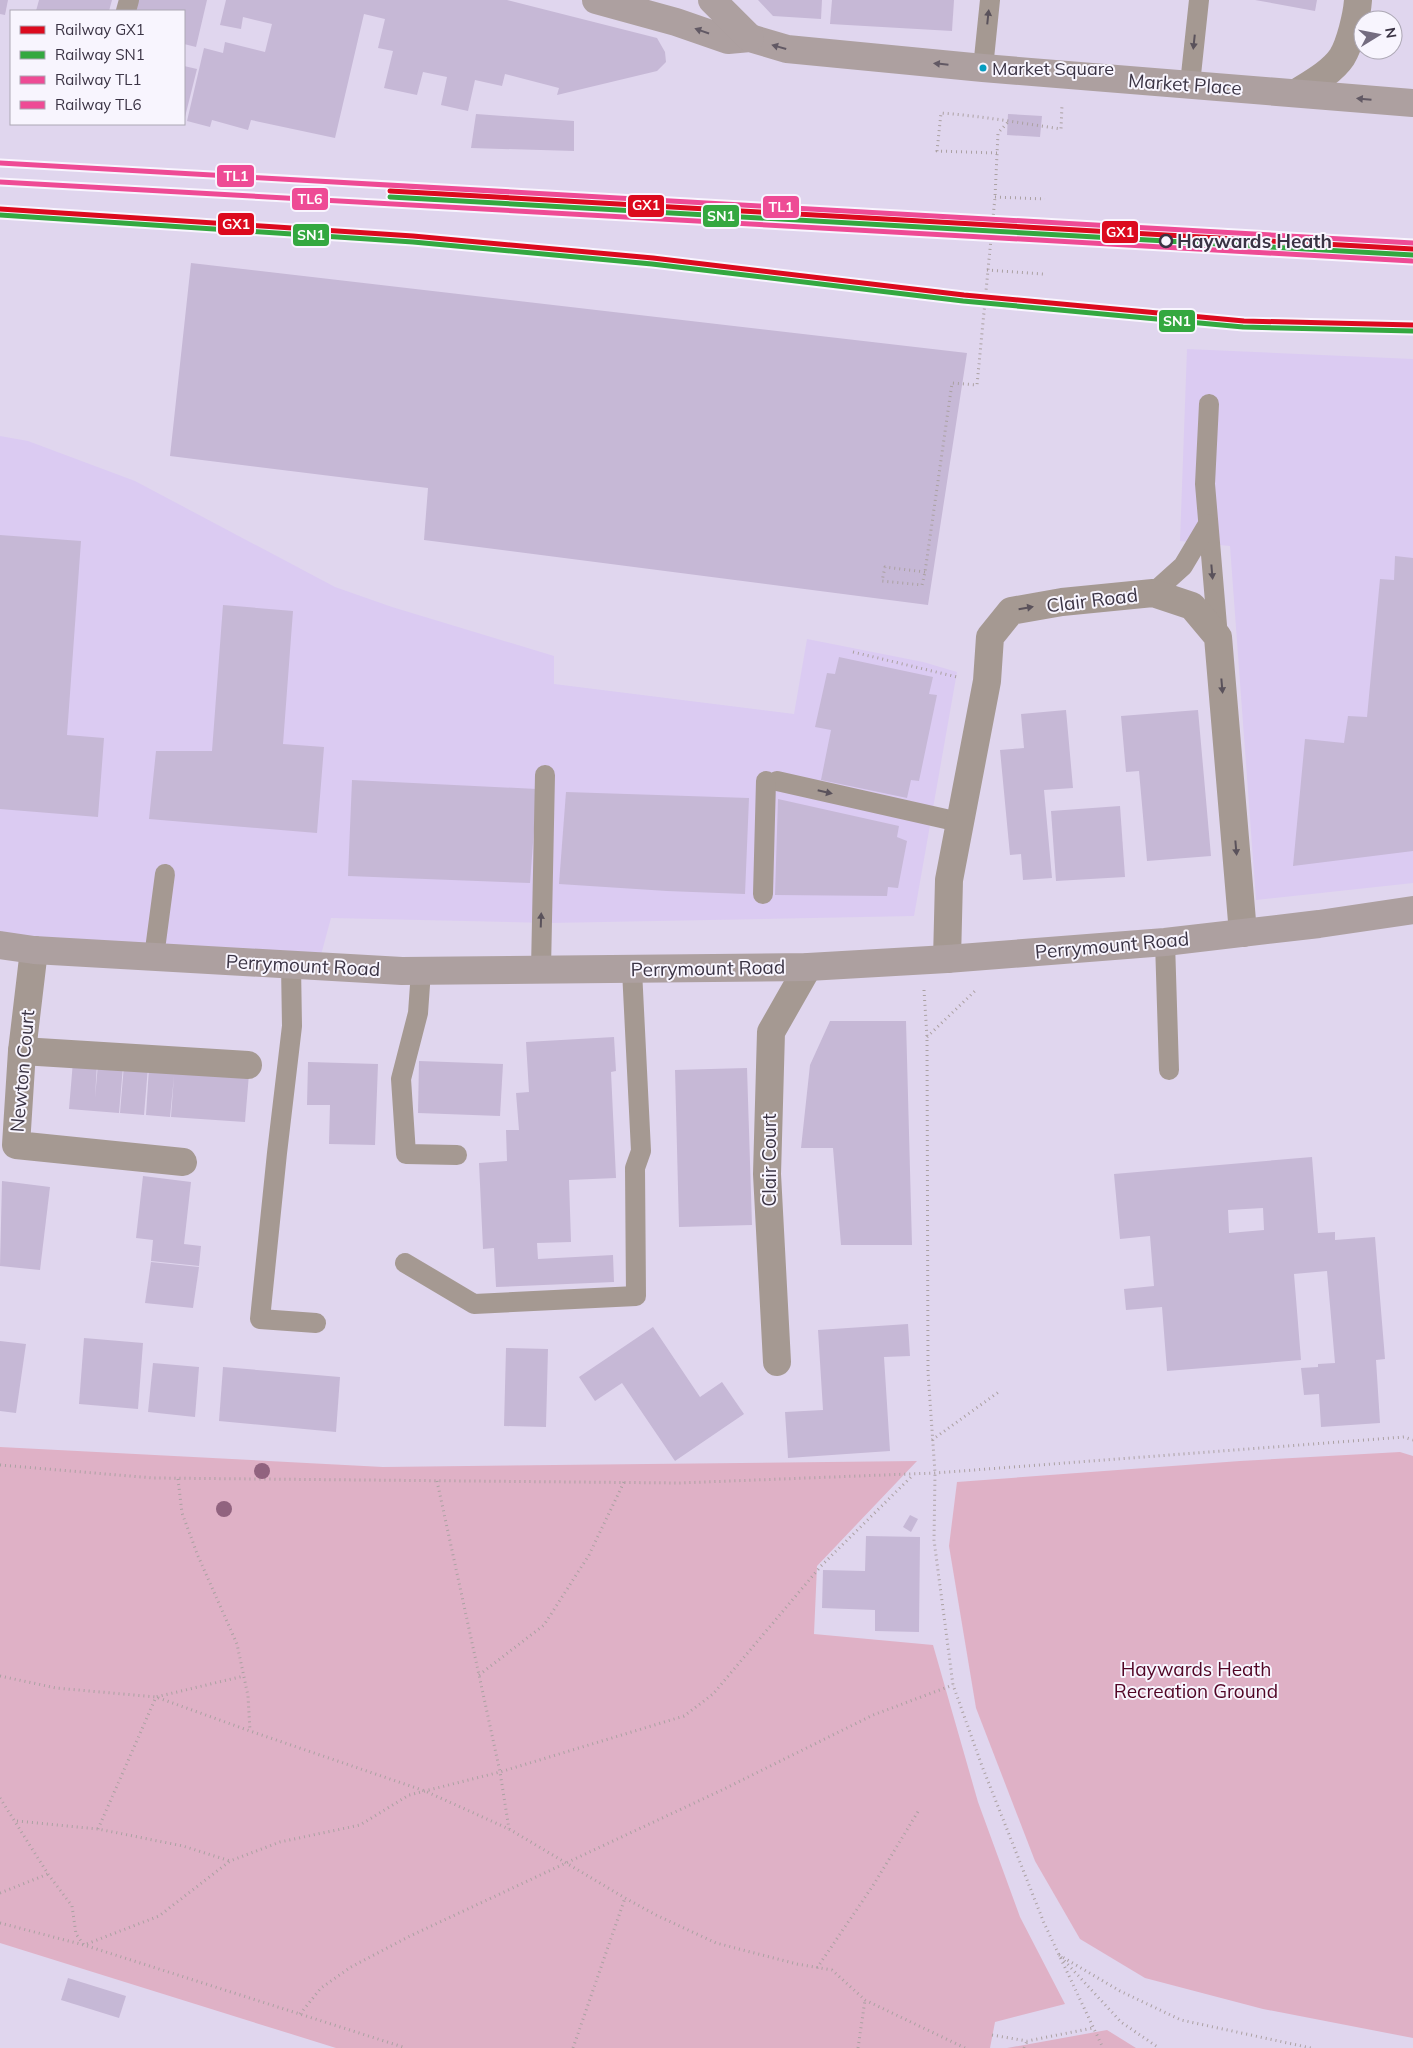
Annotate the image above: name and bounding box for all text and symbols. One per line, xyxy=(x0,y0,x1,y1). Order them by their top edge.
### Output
one-way arrow xyxy=(984,8,992,24)
legend xyxy=(10,10,185,125)
north arrow xyxy=(1353,10,1403,60)
text: Railway GX1 xyxy=(55,20,145,39)
text: N xyxy=(1381,26,1401,40)
one-way arrow xyxy=(695,27,710,34)
one-way arrow xyxy=(1190,34,1198,50)
one-way arrow xyxy=(772,43,787,51)
text: Railway SN1 xyxy=(55,45,145,64)
place label: Market Square xyxy=(992,57,1114,80)
one-way arrow xyxy=(933,60,949,68)
marker: Market Square xyxy=(978,63,988,73)
street label: Market Place xyxy=(1127,68,1243,100)
text: Railway TL1 xyxy=(55,70,141,89)
text: Railway TL6 xyxy=(55,95,141,114)
one-way arrow xyxy=(1356,95,1372,103)
line badge: TL1 xyxy=(216,164,255,188)
text: TL1 xyxy=(224,167,248,185)
line badge: TL6 xyxy=(291,187,329,211)
text: TL6 xyxy=(298,190,322,208)
line badge: GX1 xyxy=(627,194,665,218)
line badge: TL1 xyxy=(762,195,800,219)
text: GX1 xyxy=(632,196,660,214)
text: TL1 xyxy=(769,198,793,216)
line badge: SN1 xyxy=(702,204,740,228)
text: SN1 xyxy=(707,207,735,225)
line badge: GX1 xyxy=(217,212,255,236)
text: GX1 xyxy=(222,215,250,233)
line badge: GX1 xyxy=(1101,220,1139,244)
line badge: SN1 xyxy=(292,223,330,247)
text: GX1 xyxy=(1106,223,1134,241)
text: SN1 xyxy=(297,226,325,244)
place label: Haywards Heath xyxy=(1177,229,1332,253)
marker: Haywards Heath xyxy=(1159,234,1173,248)
line badge: SN1 xyxy=(1158,309,1196,333)
text: SN1 xyxy=(1163,312,1191,330)
one-way arrow xyxy=(1209,565,1217,581)
street label: Clair Road xyxy=(1045,582,1139,618)
one-way arrow xyxy=(1019,604,1035,612)
one-way arrow xyxy=(1218,678,1226,694)
one-way arrow xyxy=(817,788,833,796)
one-way arrow xyxy=(1232,840,1240,856)
one-way arrow xyxy=(538,912,546,928)
street label: Perrymount Road xyxy=(1034,926,1190,964)
street label: Perrymount Road xyxy=(225,949,381,981)
street label: Perrymount Road xyxy=(631,955,785,981)
street label: Newton Court xyxy=(5,1008,39,1133)
street label: Clair Court xyxy=(757,1113,781,1207)
park label: Haywards Heath Recreation Ground xyxy=(1114,1657,1278,1703)

